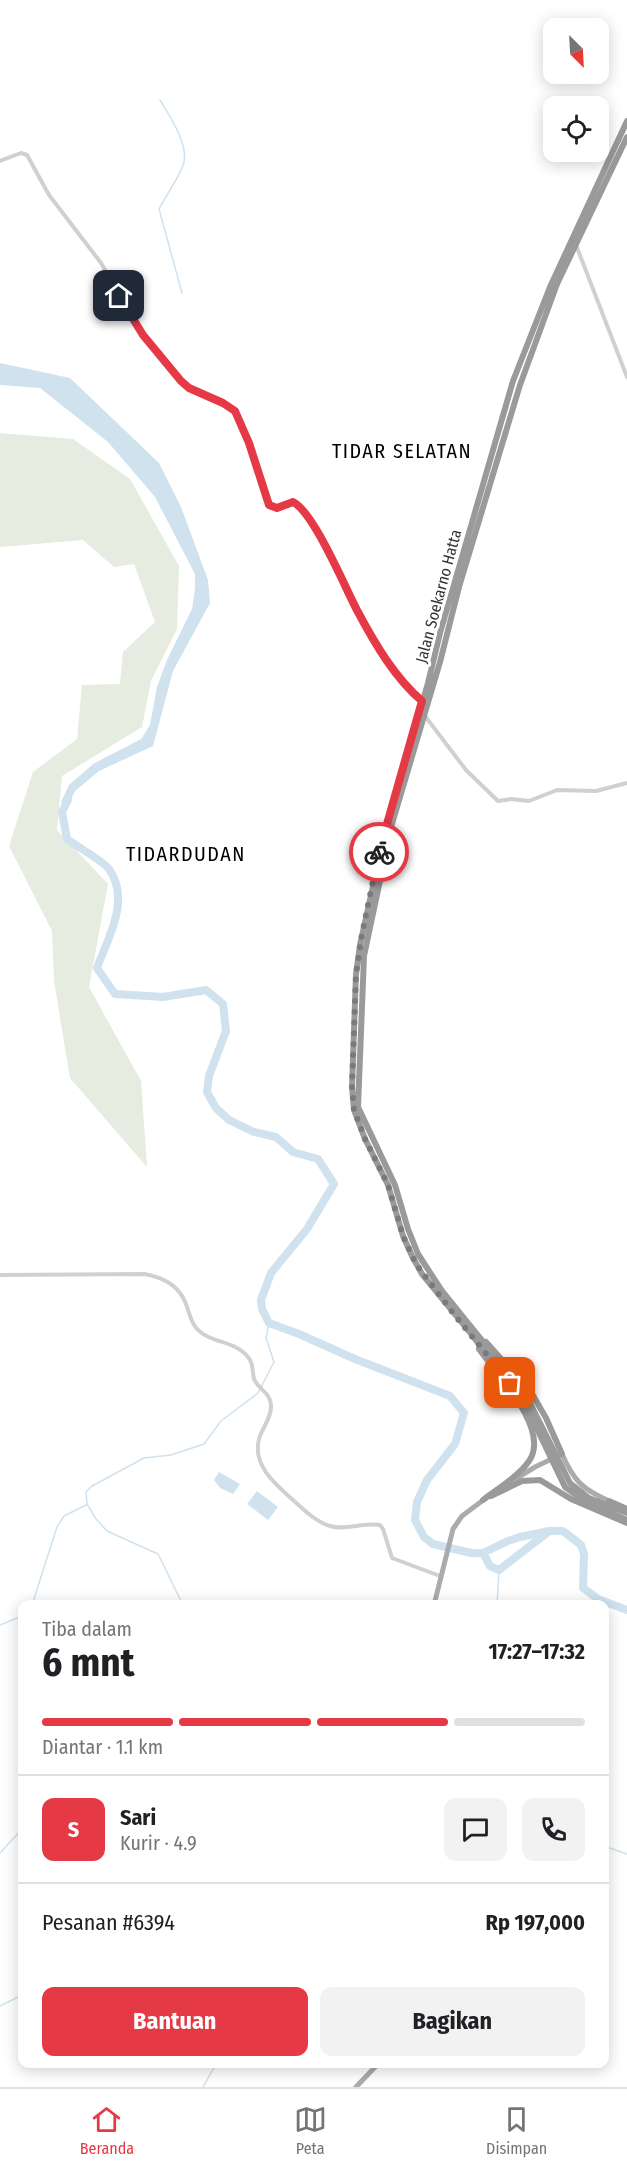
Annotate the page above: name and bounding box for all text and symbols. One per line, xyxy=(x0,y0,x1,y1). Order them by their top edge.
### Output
north arrow xyxy=(543,18,609,84)
map controls xyxy=(543,18,609,162)
button: locate xyxy=(543,96,609,162)
pin xyxy=(93,270,144,321)
icon: home xyxy=(102,279,135,312)
district label: TIDAR SELATAN xyxy=(332,439,472,463)
street label: Jalan Soekarno Hatta xyxy=(412,527,465,665)
courier xyxy=(349,822,409,882)
icon: bike xyxy=(363,836,396,869)
district label: TIDARDUDAN xyxy=(126,842,246,866)
pin xyxy=(484,1357,535,1408)
icon: bag xyxy=(493,1366,526,1399)
text: Tiba dalam xyxy=(42,1617,132,1641)
text: 17:27–17:32 xyxy=(488,1638,585,1665)
text: 6 mnt xyxy=(42,1640,134,1686)
text: Diantar · 1.1 km xyxy=(42,1735,163,1759)
button: chat xyxy=(444,1798,507,1861)
button: phone xyxy=(522,1798,585,1861)
text: Sari xyxy=(120,1804,156,1831)
text: S xyxy=(68,1816,79,1843)
text: Kurir · 4.9 xyxy=(120,1831,197,1855)
text: Pesanan #6394 xyxy=(42,1909,175,1936)
text: Rp 197,000 xyxy=(486,1909,585,1936)
button: Bantuan xyxy=(42,1987,308,2056)
button: Bagikan xyxy=(320,1987,585,2056)
tab: Beranda xyxy=(80,2103,134,2158)
tab: Peta xyxy=(294,2103,327,2158)
tab: Disimpan xyxy=(486,2103,547,2158)

